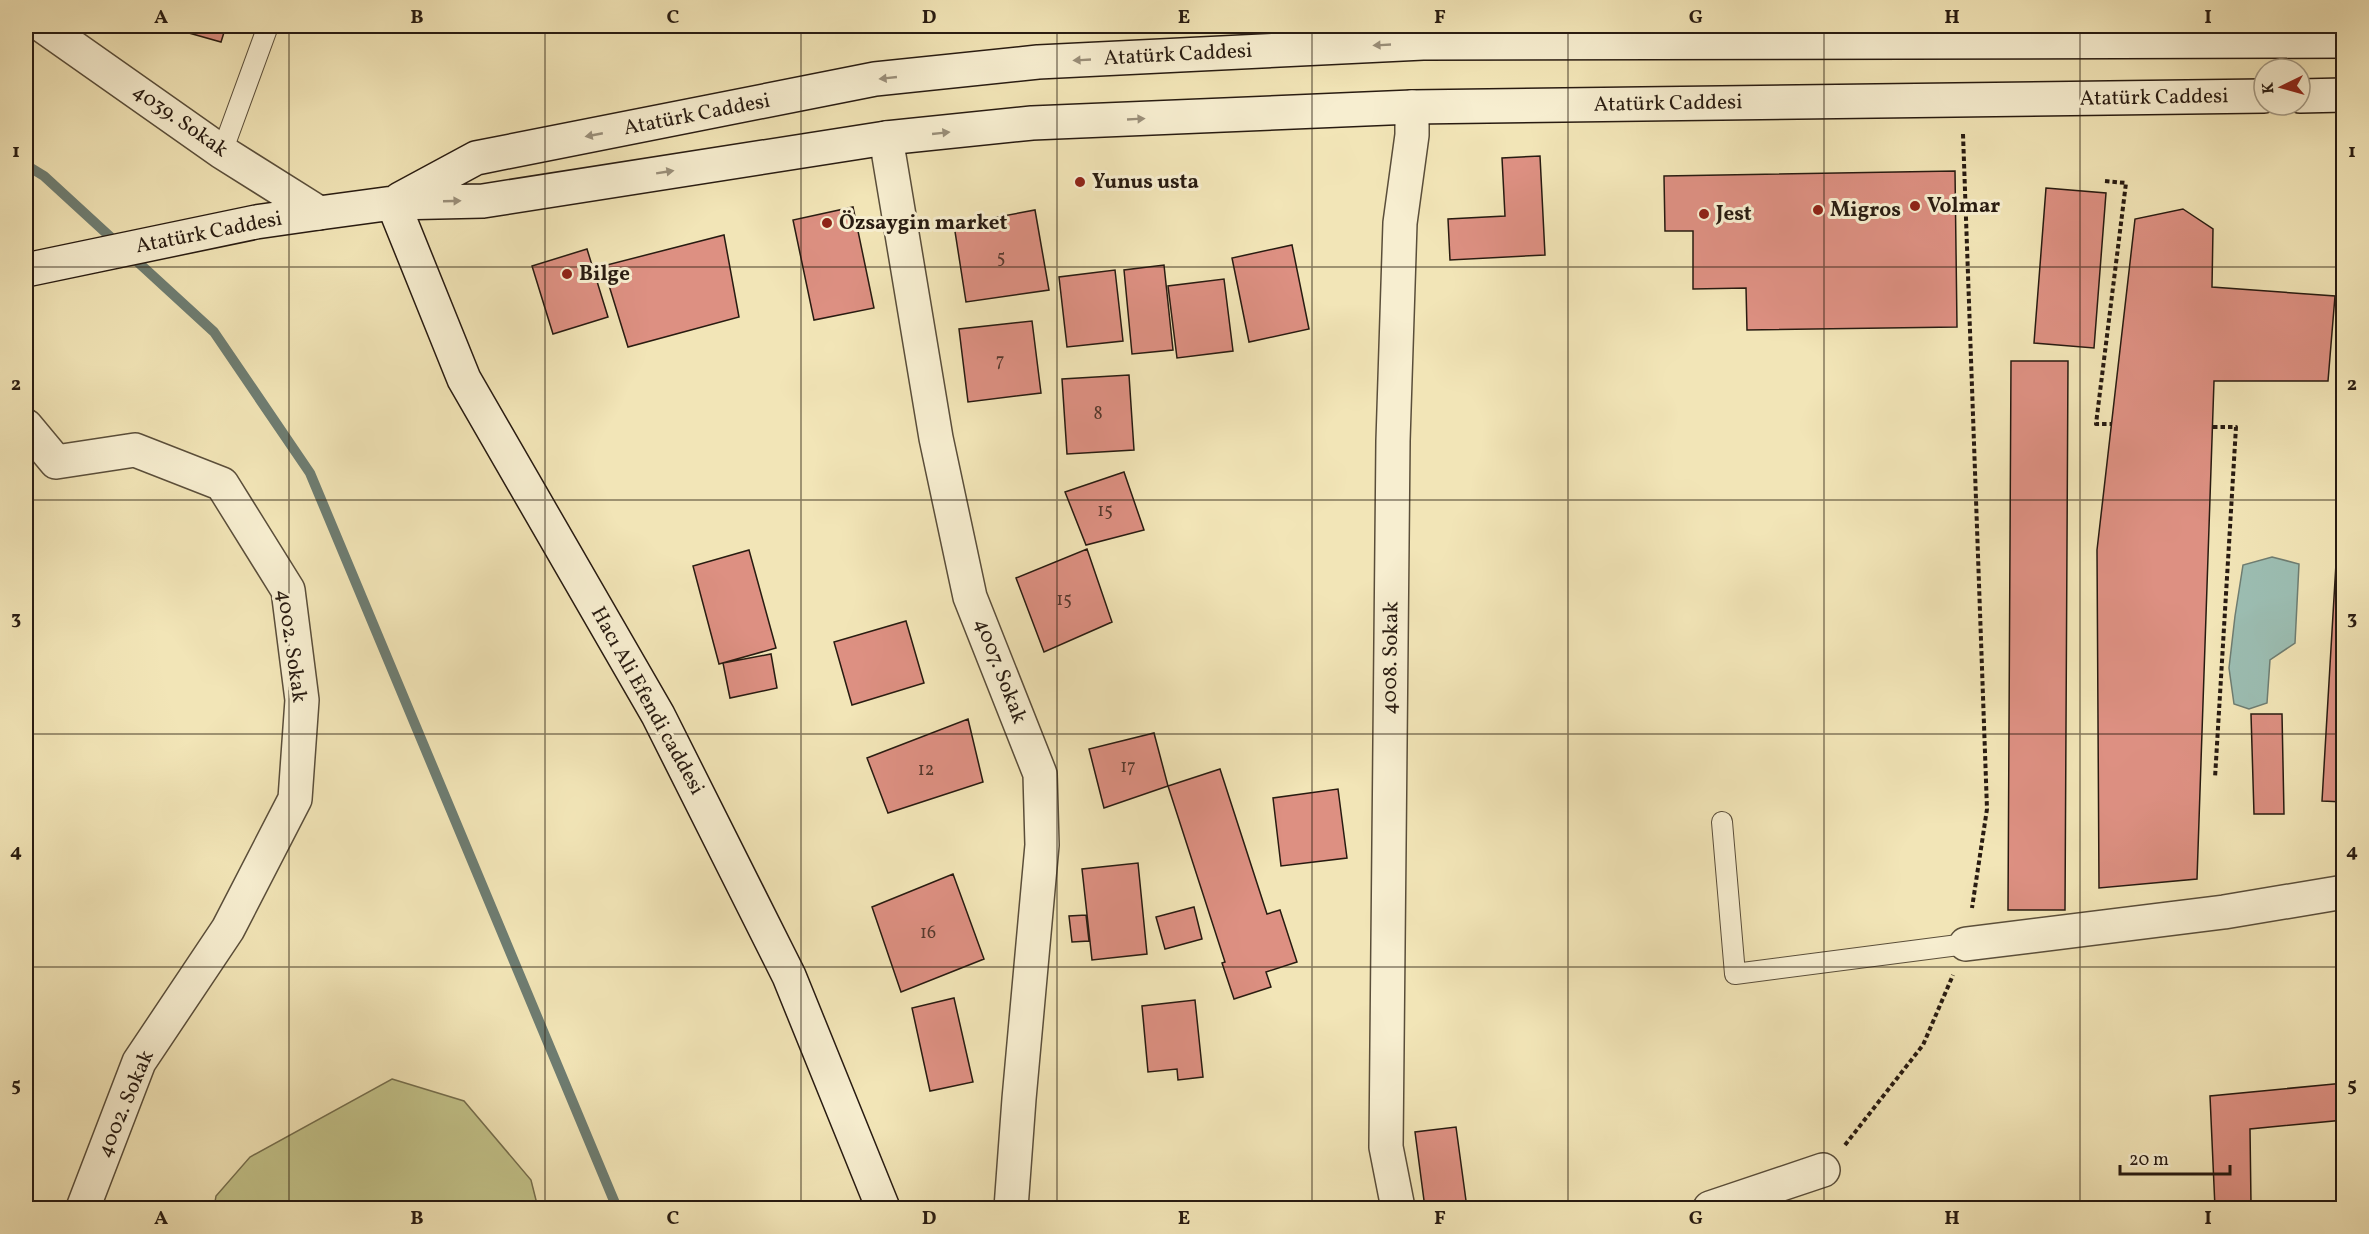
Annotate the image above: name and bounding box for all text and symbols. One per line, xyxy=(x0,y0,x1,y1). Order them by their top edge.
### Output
text: A xyxy=(154,4,168,32)
text: B xyxy=(410,4,424,32)
text: C xyxy=(667,4,680,32)
text: D xyxy=(922,4,936,32)
text: E xyxy=(1178,4,1190,32)
text: F xyxy=(1434,4,1446,32)
text: G xyxy=(1689,4,1703,32)
text: H xyxy=(1944,4,1960,32)
text: I xyxy=(2204,4,2212,32)
street label: Atatürk Caddesi xyxy=(1103,37,1253,73)
one-way arrow xyxy=(1373,40,1392,49)
one-way arrow xyxy=(1073,55,1092,64)
north arrow xyxy=(2252,57,2312,117)
one-way arrow xyxy=(879,73,898,83)
street label: 4039. Sokak xyxy=(126,77,234,165)
text: K xyxy=(2258,81,2281,95)
street label: Atatürk Caddesi xyxy=(2079,82,2229,114)
street label: Atatürk Caddesi xyxy=(621,87,773,143)
street label: Atatürk Caddesi xyxy=(1593,88,1743,120)
one-way arrow xyxy=(1126,114,1145,123)
one-way arrow xyxy=(932,128,951,138)
one-way arrow xyxy=(584,131,603,140)
text: 1 xyxy=(12,138,20,166)
text: 1 xyxy=(2348,138,2356,166)
one-way arrow xyxy=(656,168,675,177)
place label: Yunus usta xyxy=(1092,168,1199,197)
marker: Yunus usta xyxy=(1073,175,1087,189)
place label: Volmar xyxy=(1927,192,2000,221)
place label: Migros xyxy=(1830,196,1901,225)
one-way arrow xyxy=(442,197,461,206)
marker: Volmar xyxy=(1908,199,1922,213)
place label: Jest xyxy=(1715,200,1752,229)
marker: Migros xyxy=(1811,203,1825,217)
street label: Atatürk Caddesi xyxy=(133,205,285,261)
marker: Jest xyxy=(1697,207,1711,221)
place label: Özsaygin market xyxy=(839,209,1008,238)
marker: Özsaygin market xyxy=(820,216,834,230)
house number: 5 xyxy=(997,246,1005,271)
place label: Bilge xyxy=(579,260,630,289)
marker: Bilge xyxy=(560,267,574,281)
house number: 7 xyxy=(996,349,1004,374)
text: 2 xyxy=(11,371,21,399)
text: 2 xyxy=(2347,371,2357,399)
house number: 8 xyxy=(1093,402,1103,427)
house number: 15 xyxy=(1097,499,1113,524)
street label: 4002. Sokak xyxy=(269,587,313,705)
house number: 15 xyxy=(1056,588,1072,613)
street label: 4008. Sokak xyxy=(1376,600,1406,715)
street label: Hacı Ali Efendi caddesi xyxy=(583,602,711,800)
text: 3 xyxy=(11,605,21,633)
text: 3 xyxy=(2347,605,2357,633)
street label: 4007. Sokak xyxy=(967,614,1034,728)
house number: 17 xyxy=(1120,755,1136,780)
house number: 12 xyxy=(918,758,934,783)
text: 4 xyxy=(10,838,22,866)
text: 4 xyxy=(2346,838,2358,866)
house number: 16 xyxy=(920,921,936,946)
street label: 4002. Sokak xyxy=(90,1045,162,1162)
text: 5 xyxy=(11,1072,21,1100)
text: 5 xyxy=(2347,1072,2357,1100)
scale bar xyxy=(2120,1138,2230,1176)
text: 20 m xyxy=(2129,1148,2169,1173)
text: A xyxy=(154,1205,168,1233)
text: B xyxy=(410,1205,424,1233)
text: C xyxy=(667,1205,680,1233)
text: D xyxy=(922,1205,936,1233)
text: E xyxy=(1178,1205,1190,1233)
text: F xyxy=(1434,1205,1446,1233)
text: G xyxy=(1689,1205,1703,1233)
text: H xyxy=(1944,1205,1960,1233)
text: I xyxy=(2204,1205,2212,1233)

